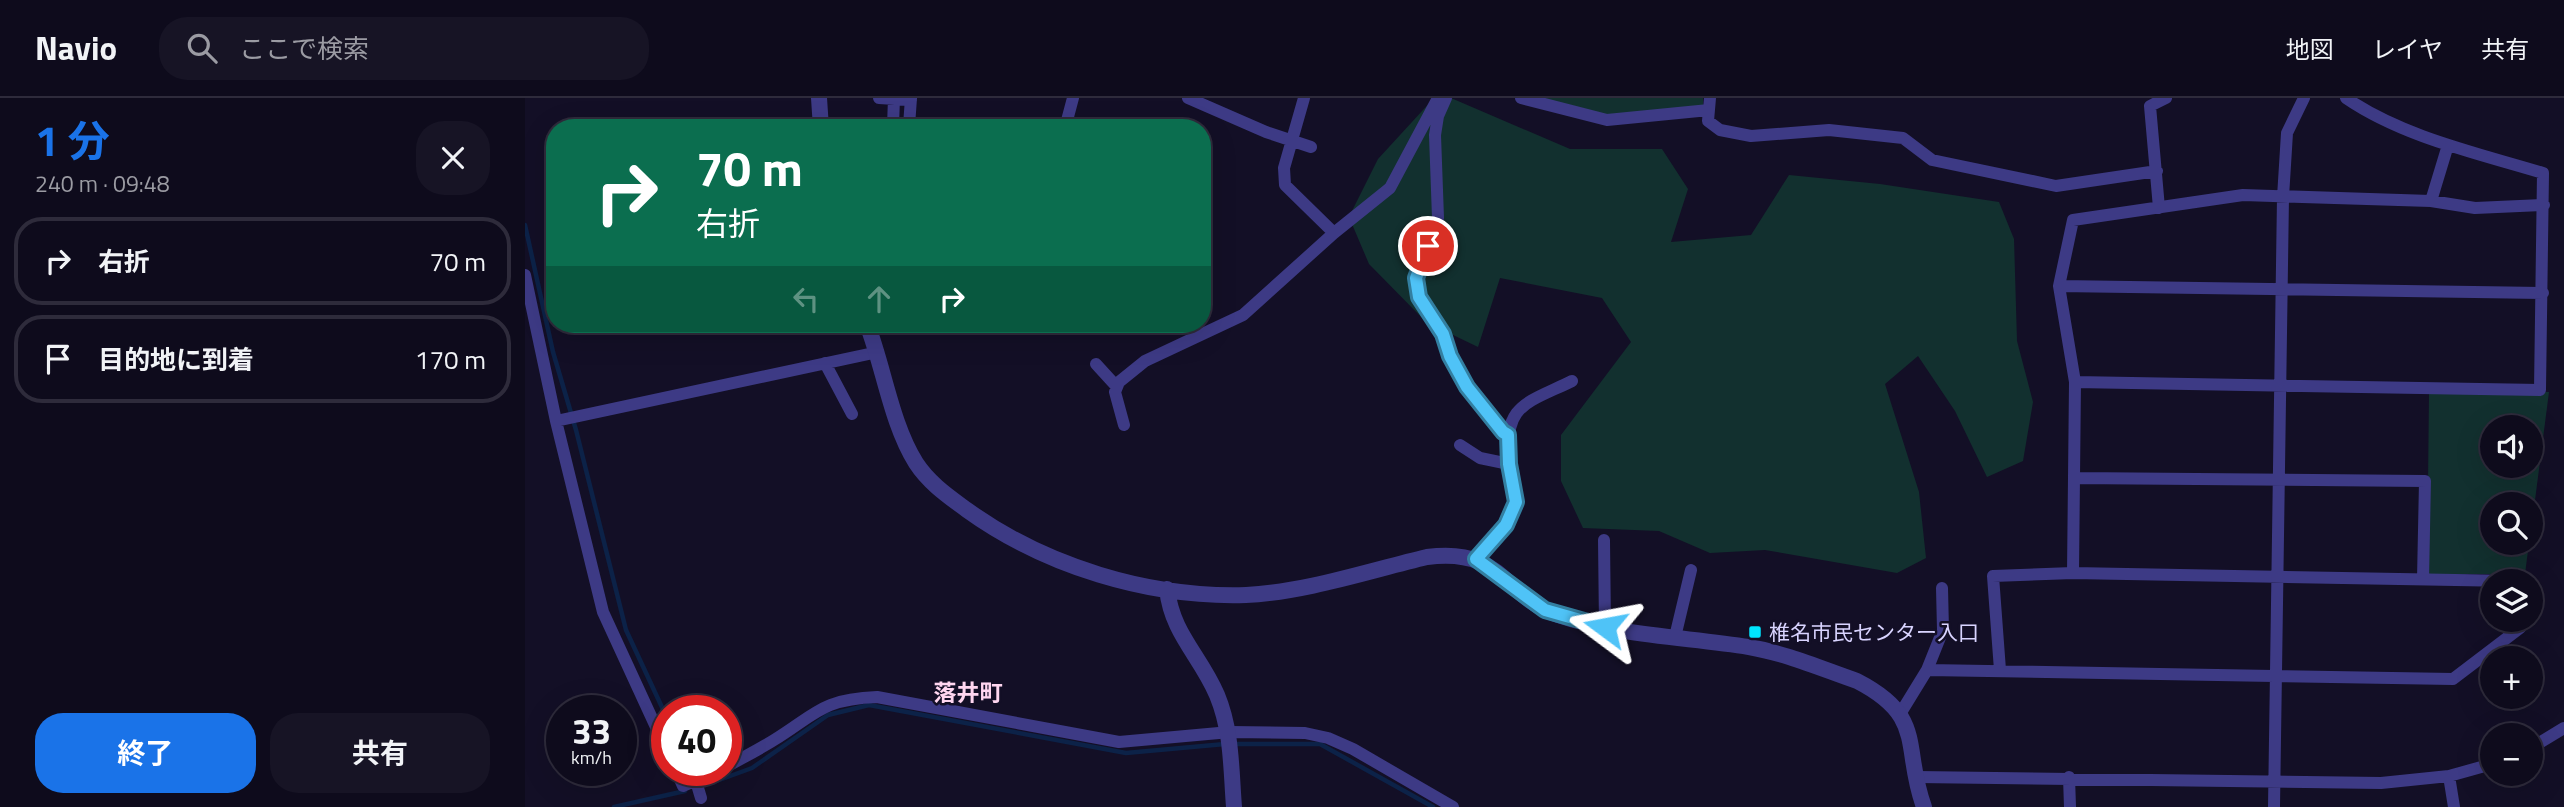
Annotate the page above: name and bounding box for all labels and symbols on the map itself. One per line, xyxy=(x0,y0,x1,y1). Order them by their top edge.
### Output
pin xyxy=(1398,216,1458,276)
position arrow xyxy=(1568,590,1642,664)
place label: 椎名市民センター入口 xyxy=(1769,616,1979,648)
marker: 椎名市民センター入口 xyxy=(1747,624,1763,640)
district label: 落井町 xyxy=(934,675,1003,710)
speed limit sign: 40 xyxy=(651,695,742,786)

